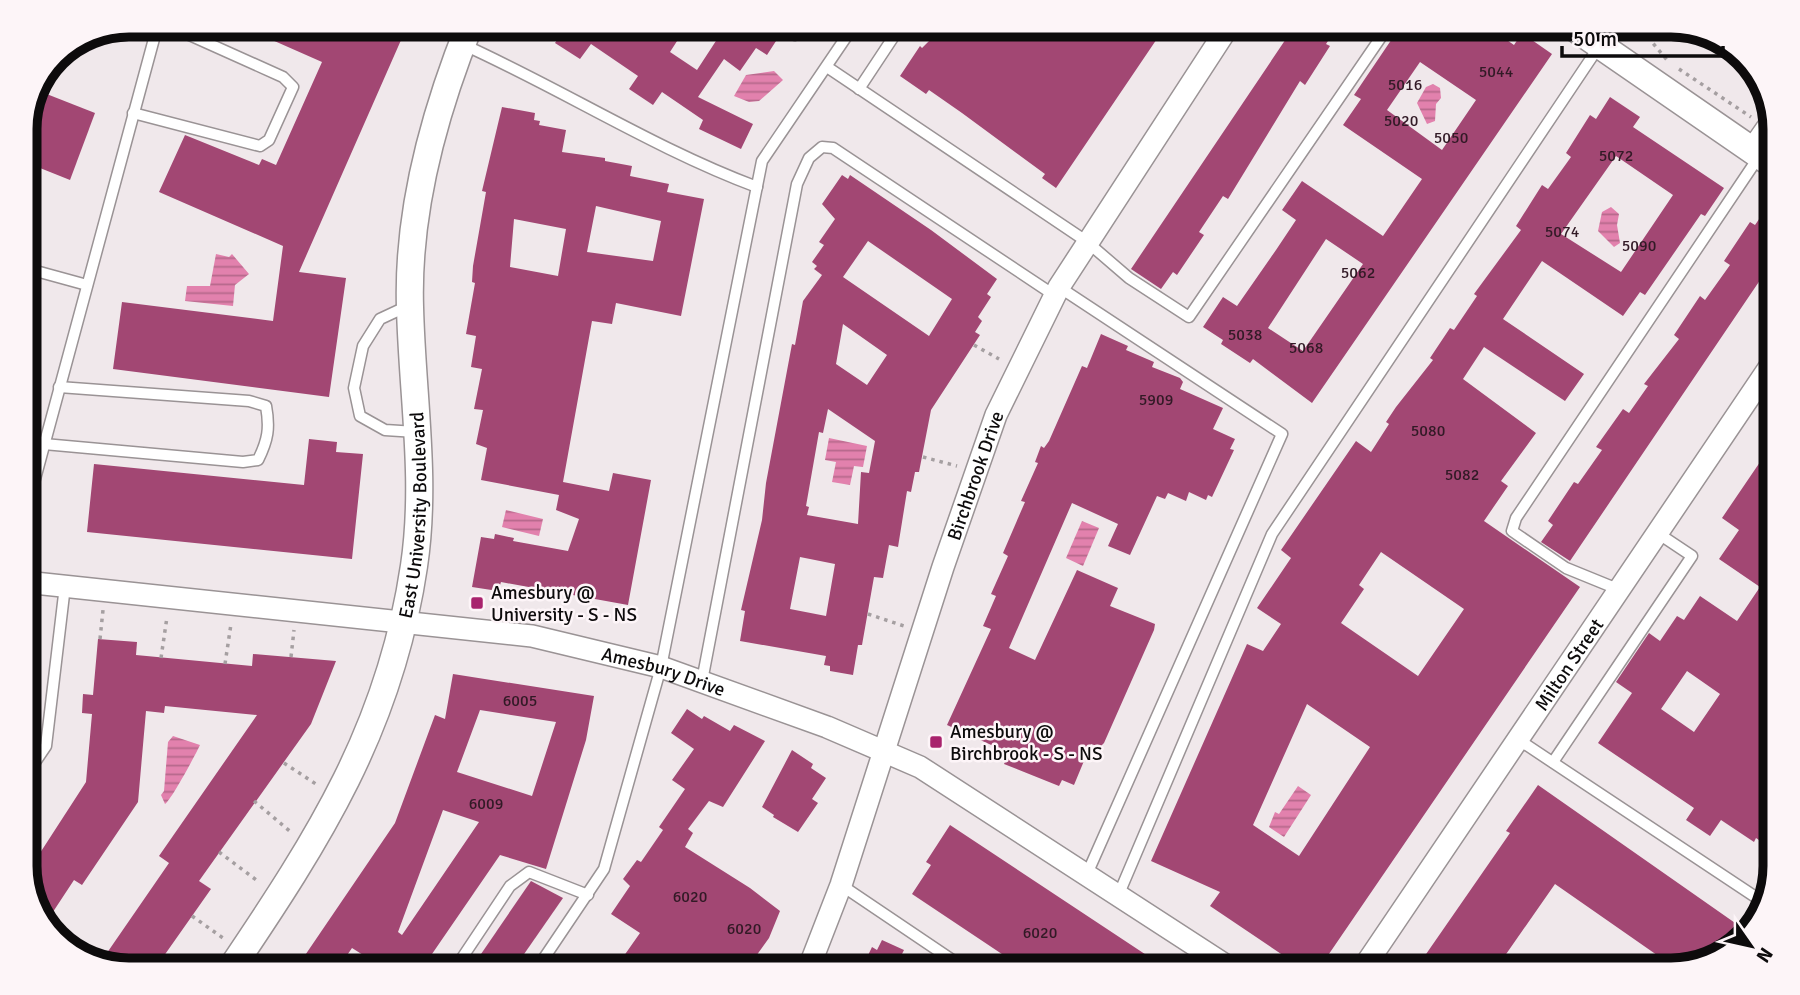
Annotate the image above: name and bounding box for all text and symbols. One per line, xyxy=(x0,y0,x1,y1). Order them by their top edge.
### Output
scale bar xyxy=(1562,14,1723,58)
text: 50 m xyxy=(1573,26,1617,52)
house number: 5044 xyxy=(1479,62,1514,82)
house number: 5016 xyxy=(1388,75,1422,95)
house number: 5020 xyxy=(1384,111,1418,131)
house number: 5050 xyxy=(1434,128,1468,148)
house number: 5072 xyxy=(1599,146,1633,166)
house number: 5074 xyxy=(1545,222,1580,242)
house number: 5090 xyxy=(1622,236,1656,256)
house number: 5062 xyxy=(1341,263,1375,283)
house number: 5038 xyxy=(1228,325,1262,345)
house number: 5068 xyxy=(1289,338,1323,358)
house number: 5909 xyxy=(1139,390,1173,410)
street label: Birchbrook Drive xyxy=(942,408,1009,544)
street label: East University Boulevard xyxy=(394,411,432,621)
house number: 5080 xyxy=(1411,421,1445,441)
house number: 5082 xyxy=(1445,465,1479,485)
place label: Amesbury @ University - S - NS xyxy=(491,581,637,627)
marker: Amesbury @ University - S - NS xyxy=(469,595,485,611)
street label: Milton Street xyxy=(1530,614,1609,716)
street label: Amesbury Drive xyxy=(599,642,728,702)
house number: 6005 xyxy=(503,691,537,711)
place label: Amesbury @ Birchbrook - S - NS xyxy=(950,720,1103,766)
marker: Amesbury @ Birchbrook - S - NS xyxy=(928,734,944,750)
house number: 6009 xyxy=(469,794,503,814)
house number: 6020 xyxy=(673,887,707,907)
north arrow xyxy=(1716,911,1786,981)
house number: 6020 xyxy=(727,919,761,939)
house number: 6020 xyxy=(1023,923,1057,943)
text: N xyxy=(1751,943,1778,967)

